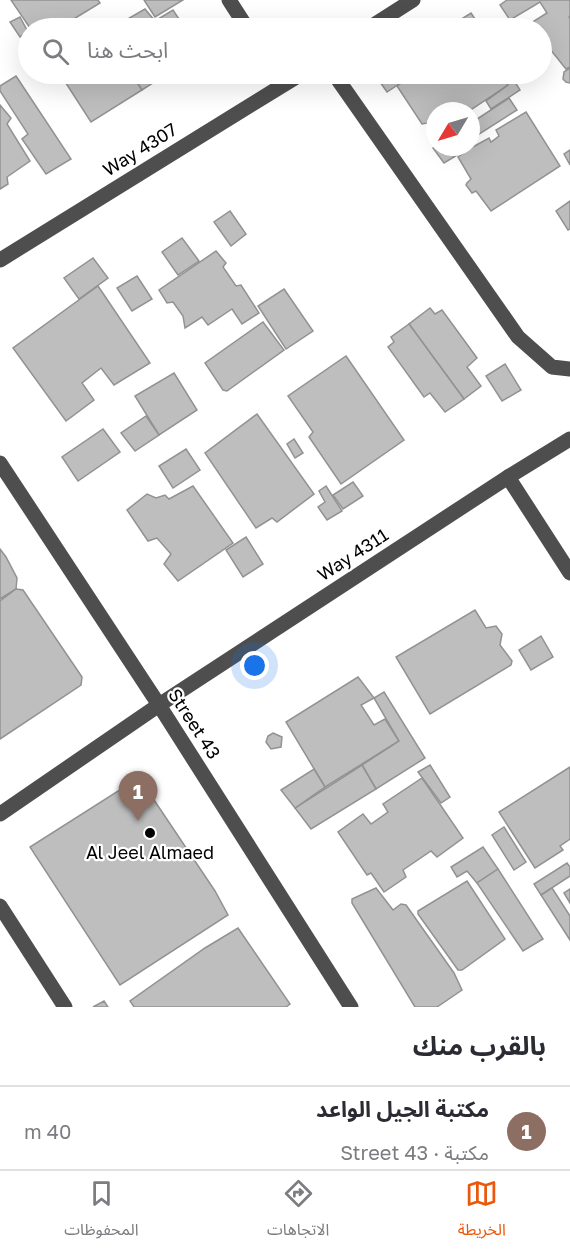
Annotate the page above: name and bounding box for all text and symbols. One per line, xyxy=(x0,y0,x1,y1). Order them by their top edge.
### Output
search box xyxy=(18,18,552,84)
icon: search xyxy=(39,35,72,68)
text: ابحث هنا xyxy=(87,36,168,63)
north arrow xyxy=(426,102,480,156)
street label: Way 4307 xyxy=(98,118,181,181)
street label: Way 4311 xyxy=(313,523,392,585)
your location xyxy=(240,651,269,680)
street label: Street 43 xyxy=(164,684,226,763)
pin: 1 xyxy=(118,772,158,821)
marker: Al Jeel Almaed xyxy=(143,826,157,840)
place label: Al Jeel Almaed xyxy=(86,841,214,863)
text: بالقرب منك xyxy=(413,1030,546,1061)
text: مكتبة الجيل الواعد xyxy=(316,1095,489,1122)
text: 40 m xyxy=(24,1119,71,1143)
text: 1 xyxy=(521,1119,532,1143)
text: مكتبة · Street 43 xyxy=(340,1140,489,1164)
tab: المحفوظات xyxy=(64,1177,138,1247)
tab: الاتجاهات xyxy=(267,1177,329,1247)
tab: الخريطة xyxy=(458,1177,506,1247)

